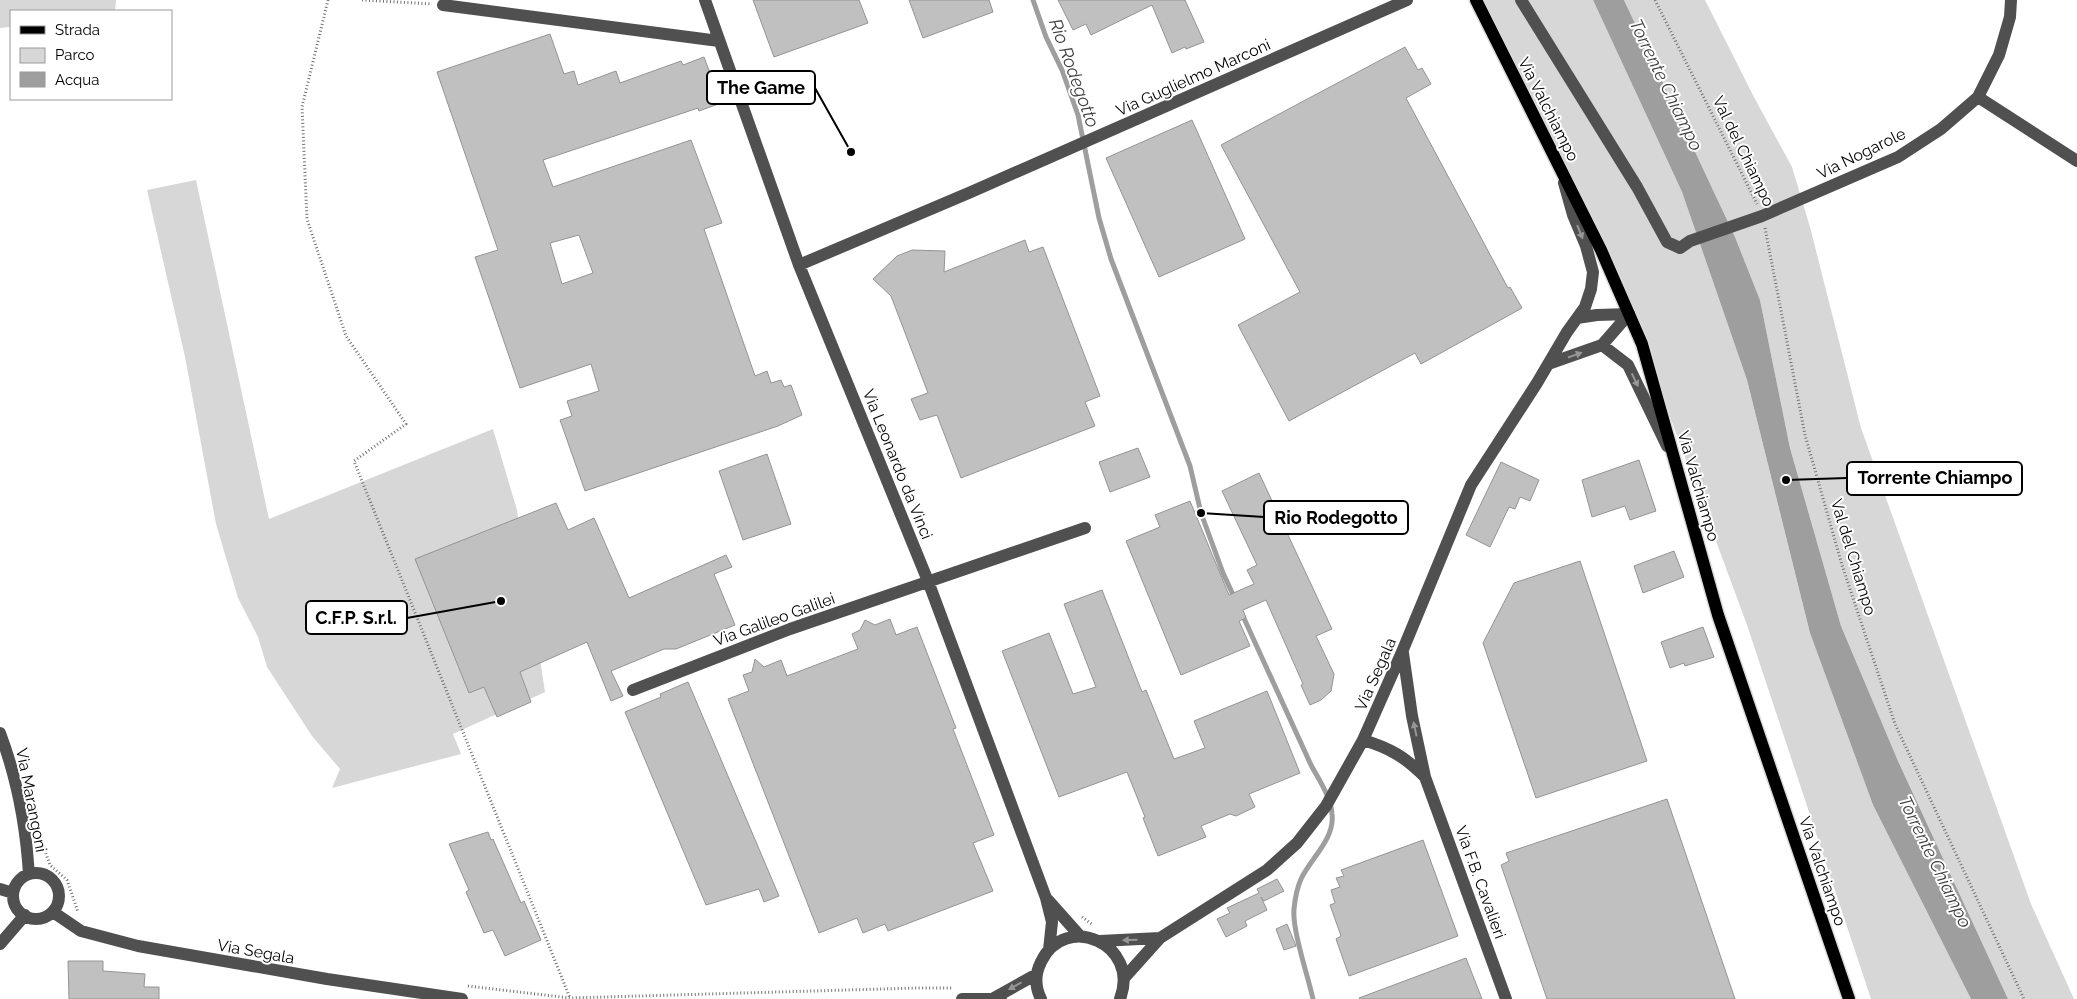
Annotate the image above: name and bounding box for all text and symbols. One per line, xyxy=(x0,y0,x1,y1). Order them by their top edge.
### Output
legend xyxy=(10,10,172,100)
water label: Rio Rodegotto xyxy=(1045,16,1104,130)
water label: Torrente Chiampo xyxy=(1626,16,1707,154)
text: Strada xyxy=(55,21,100,39)
street label: Via Guglielmo Marconi xyxy=(1113,35,1273,120)
text: Parco xyxy=(55,46,95,64)
street label: Via Valchiampo xyxy=(1514,54,1583,164)
text: Acqua xyxy=(55,71,99,89)
callout: The Game xyxy=(707,71,815,104)
text: The Game xyxy=(717,77,805,98)
street label: Val del Chiampo xyxy=(1709,93,1779,210)
street label: Via Nogarole xyxy=(1814,124,1909,183)
one-way arrow xyxy=(1576,225,1584,239)
one-way arrow xyxy=(1568,350,1583,358)
one-way arrow xyxy=(1631,373,1639,387)
street label: Via Leonardo da Vinci xyxy=(859,386,936,542)
street label: Via Valchiampo xyxy=(1674,429,1723,544)
callout: Torrente Chiampo xyxy=(1847,462,2022,495)
text: Torrente Chiampo xyxy=(1858,467,2012,488)
street label: Val del Chiampo xyxy=(1827,497,1880,618)
callout: Rio Rodegotto xyxy=(1264,501,1408,534)
text: Rio Rodegotto xyxy=(1274,507,1398,528)
street label: Via Galileo Galilei xyxy=(711,589,837,650)
callout: C.F.P. S.r.l. xyxy=(306,601,407,634)
text: C.F.P. S.r.l. xyxy=(315,607,397,628)
street label: Via Segala xyxy=(1351,635,1400,714)
one-way arrow xyxy=(1411,721,1419,737)
street label: Via Marangoni xyxy=(12,746,51,854)
water label: Torrente Chiampo xyxy=(1895,793,1976,931)
street label: Via Valchiampo xyxy=(1795,814,1850,928)
street label: Via F.B. Cavalieri xyxy=(1451,823,1510,941)
street label: Via Segala xyxy=(216,935,296,968)
one-way arrow xyxy=(1122,936,1138,944)
one-way arrow xyxy=(1008,982,1023,990)

